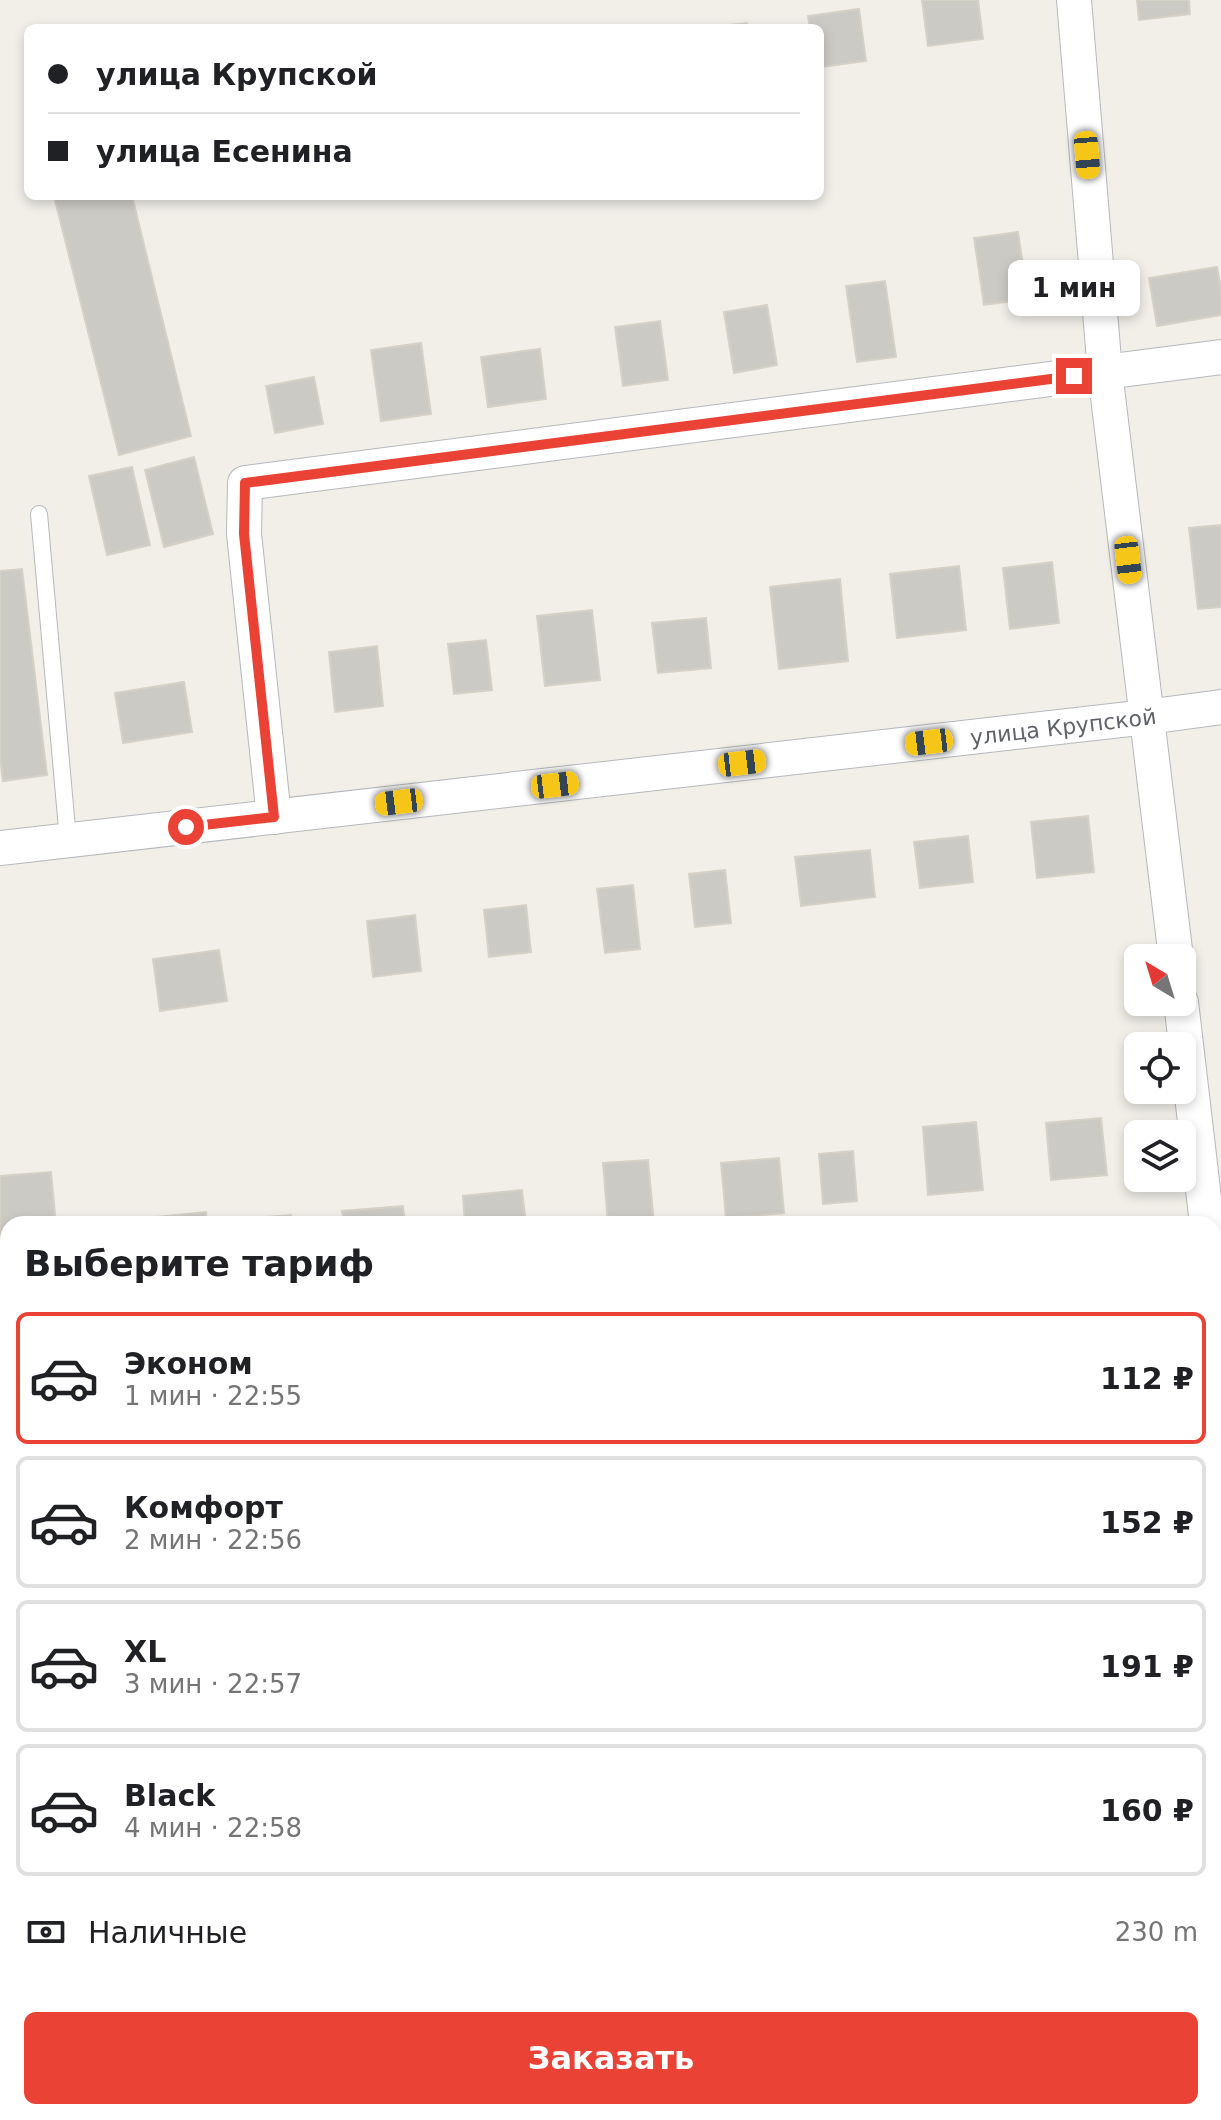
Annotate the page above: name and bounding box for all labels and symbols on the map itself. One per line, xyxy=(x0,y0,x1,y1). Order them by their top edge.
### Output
car xyxy=(1073,130,1101,180)
callout: 1 мин xyxy=(1008,260,1140,316)
route end xyxy=(1056,358,1092,394)
car xyxy=(1113,535,1143,585)
street label: улица Крупской xyxy=(969,704,1158,750)
car xyxy=(904,727,954,757)
car xyxy=(717,748,767,778)
car xyxy=(530,770,580,800)
car xyxy=(374,787,424,817)
route start xyxy=(168,809,204,845)
north arrow xyxy=(1124,944,1196,1016)

